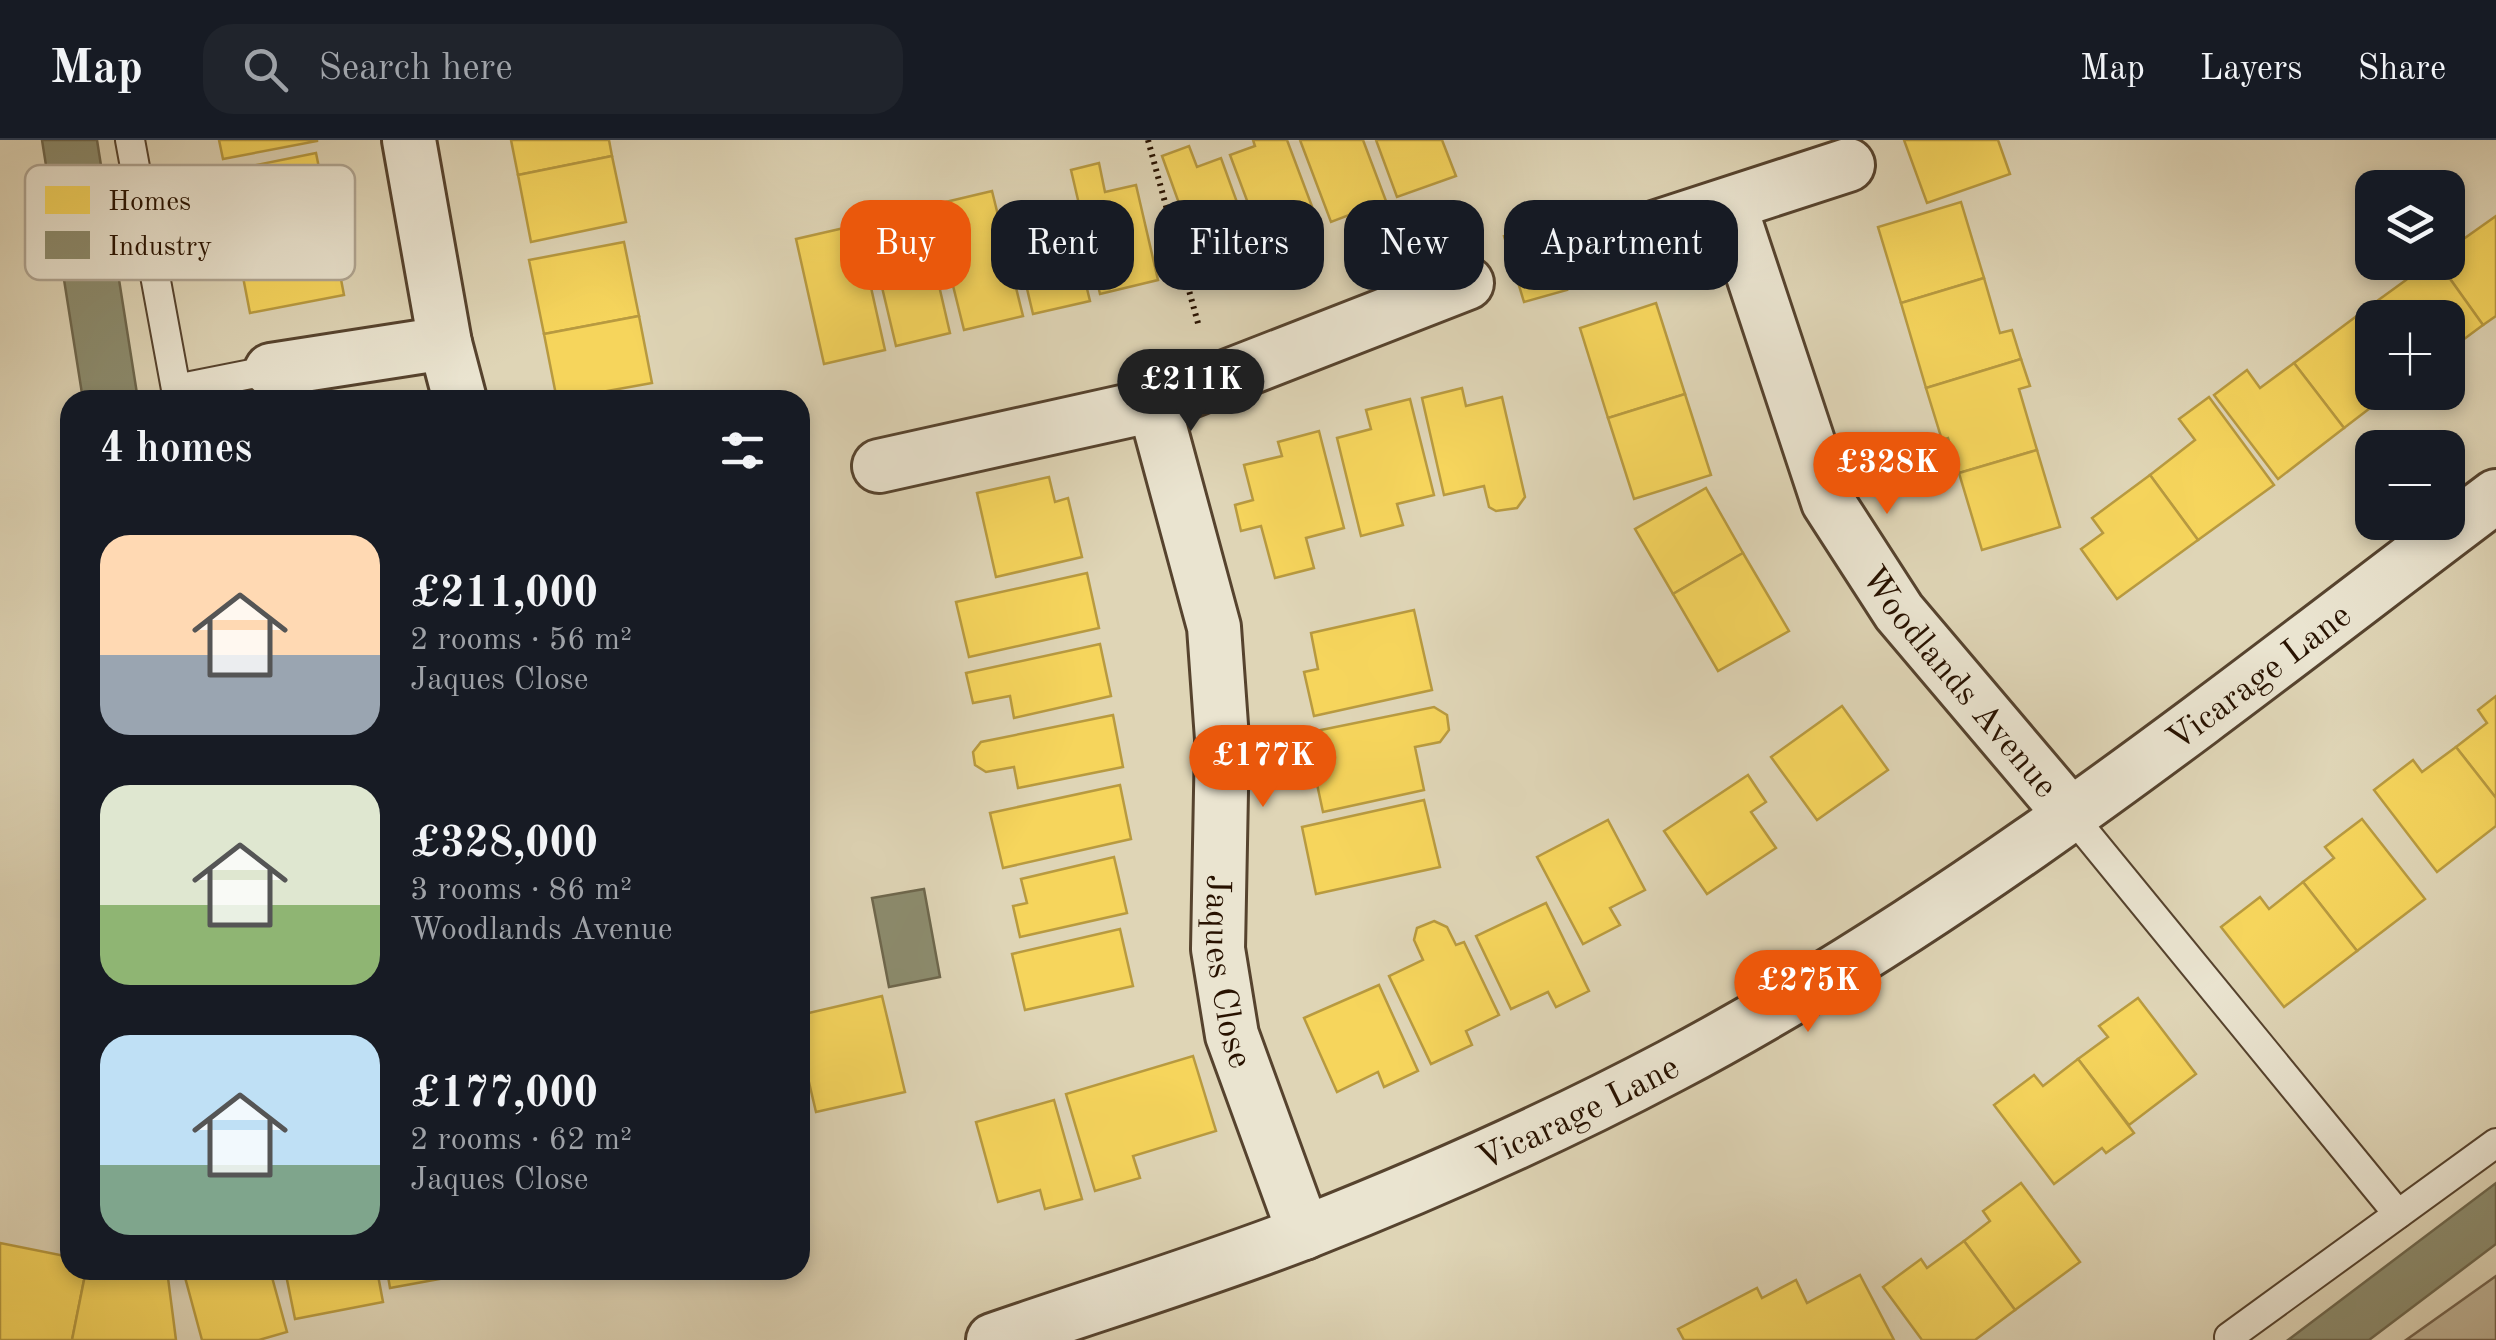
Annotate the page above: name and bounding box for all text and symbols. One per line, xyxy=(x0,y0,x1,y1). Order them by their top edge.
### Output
search box xyxy=(203,24,903,114)
icon: search xyxy=(238,42,293,97)
text: Map xyxy=(50,45,143,93)
text: Search here xyxy=(318,50,513,88)
text: Map xyxy=(2080,52,2145,87)
text: Layers xyxy=(2200,52,2303,87)
text: Share xyxy=(2358,52,2446,87)
legend xyxy=(25,165,355,280)
map controls xyxy=(2355,170,2465,540)
button: layers xyxy=(2355,170,2465,280)
text: Homes xyxy=(108,189,191,217)
chip: Buy xyxy=(840,200,971,290)
chip: Rent xyxy=(991,200,1134,290)
chip: Filters xyxy=(1154,200,1324,290)
chip: New xyxy=(1344,200,1484,290)
chip: Apartment xyxy=(1504,200,1738,290)
text: Industry xyxy=(108,234,212,262)
button: + xyxy=(2355,300,2465,410)
pin: £211K xyxy=(1121,349,1261,434)
text: £211K xyxy=(1139,365,1243,397)
icon: filters xyxy=(715,423,770,478)
text: 4 homes xyxy=(100,429,252,471)
button: − xyxy=(2355,430,2465,540)
pin: £328K xyxy=(1817,432,1957,517)
text: £328K xyxy=(1835,448,1939,480)
street label: Woodlands Avenue xyxy=(1854,561,2063,805)
text: £211,000 xyxy=(410,574,598,616)
icon: home xyxy=(180,575,300,695)
street label: Vicarage Lane xyxy=(2162,598,2358,758)
text: 2 rooms · 56 m² xyxy=(410,625,632,657)
text: Jaques Close xyxy=(410,665,588,697)
pin: £177K xyxy=(1193,725,1333,810)
text: £177K xyxy=(1211,741,1315,773)
text: £328,000 xyxy=(410,824,598,866)
icon: home xyxy=(180,825,300,945)
street label: Jaques Close xyxy=(1198,874,1257,1073)
text: 3 rooms · 86 m² xyxy=(410,875,632,907)
text: Woodlands Avenue xyxy=(410,915,672,947)
pin: £275K xyxy=(1738,950,1878,1035)
text: £275K xyxy=(1756,966,1860,998)
street label: Vicarage Lane xyxy=(1472,1050,1685,1178)
text: £177,000 xyxy=(410,1074,598,1116)
icon: home xyxy=(180,1075,300,1195)
text: 2 rooms · 62 m² xyxy=(410,1125,632,1157)
text: Jaques Close xyxy=(410,1165,588,1197)

